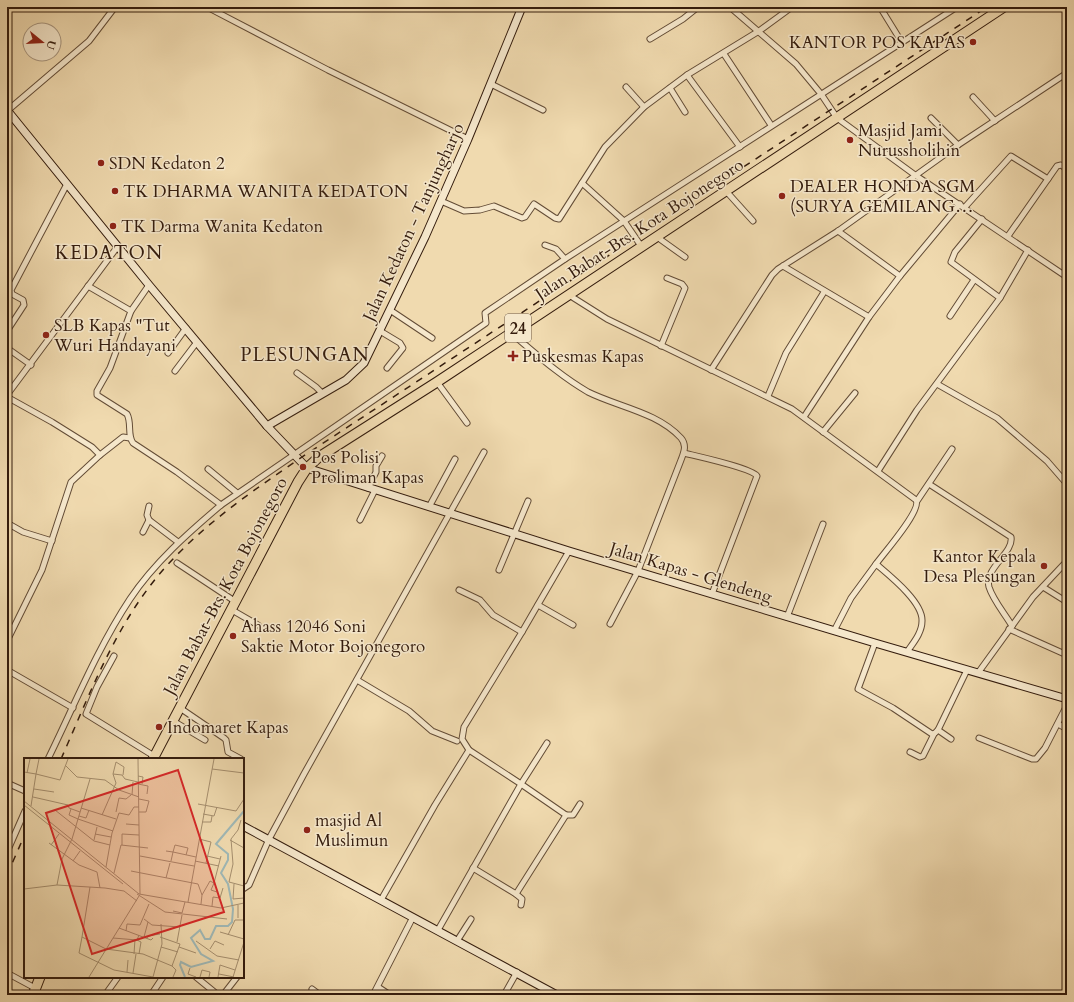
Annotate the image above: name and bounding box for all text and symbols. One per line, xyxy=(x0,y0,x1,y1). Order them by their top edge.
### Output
north arrow xyxy=(22,22,62,62)
place label: KANTOR POS KAPAS xyxy=(789,31,965,54)
marker: KANTOR POS KAPAS xyxy=(968,37,978,47)
text: U xyxy=(43,38,60,52)
street label: Jalan Kedaton - Tanjungharjo xyxy=(356,119,470,328)
place label: Masjid Jami Nurussholihin xyxy=(858,119,960,162)
marker: Masjid Jami Nurussholihin xyxy=(845,135,855,145)
place label: SDN Kedaton 2 xyxy=(109,152,225,175)
street label: Jalan Babat-Bts. Kota Bojonegoro xyxy=(528,153,748,307)
marker: SDN Kedaton 2 xyxy=(96,158,106,168)
place label: DEALER HONDA SGM (SURYA GEMILANG… xyxy=(790,175,975,218)
place label: TK DHARMA WANITA KEDATON xyxy=(123,180,409,203)
marker: TK DHARMA WANITA KEDATON xyxy=(110,186,120,196)
marker: DEALER HONDA SGM (SURYA GEMILANG… xyxy=(777,191,787,201)
place label: TK Darma Wanita Kedaton xyxy=(121,215,324,238)
marker: TK Darma Wanita Kedaton xyxy=(108,221,118,231)
district label: KEDATON xyxy=(55,240,163,266)
place label: SLB Kapas "Tut Wuri Handayani xyxy=(53,314,176,357)
road number: 24 xyxy=(505,314,531,342)
marker: SLB Kapas "Tut Wuri Handayani xyxy=(41,330,51,340)
district label: PLESUNGAN xyxy=(240,342,370,368)
place label: Puskesmas Kapas xyxy=(522,345,644,368)
marker: Puskesmas Kapas xyxy=(507,350,519,362)
place label: Pos Polisi Proliman Kapas xyxy=(311,446,424,489)
marker: Pos Polisi Proliman Kapas xyxy=(298,462,308,472)
street label: Jalan Babat-Bts. Kota Bojonegoro xyxy=(157,473,293,702)
street label: Jalan Kapas - Glendeng xyxy=(604,536,775,608)
place label: Kantor Kepala Desa Plesungan xyxy=(924,545,1037,588)
marker: Kantor Kepala Desa Plesungan xyxy=(1039,561,1049,571)
place label: Ahass 12046 Soni Saktie Motor Bojonegoro xyxy=(241,615,425,658)
marker: Ahass 12046 Soni Saktie Motor Bojonegoro xyxy=(228,631,238,641)
place label: Indomaret Kapas xyxy=(167,716,289,739)
marker: Indomaret Kapas xyxy=(154,722,164,732)
inset map xyxy=(24,758,244,978)
place label: masjid Al Muslimun xyxy=(315,809,389,852)
marker: masjid Al Muslimun xyxy=(302,825,312,835)

